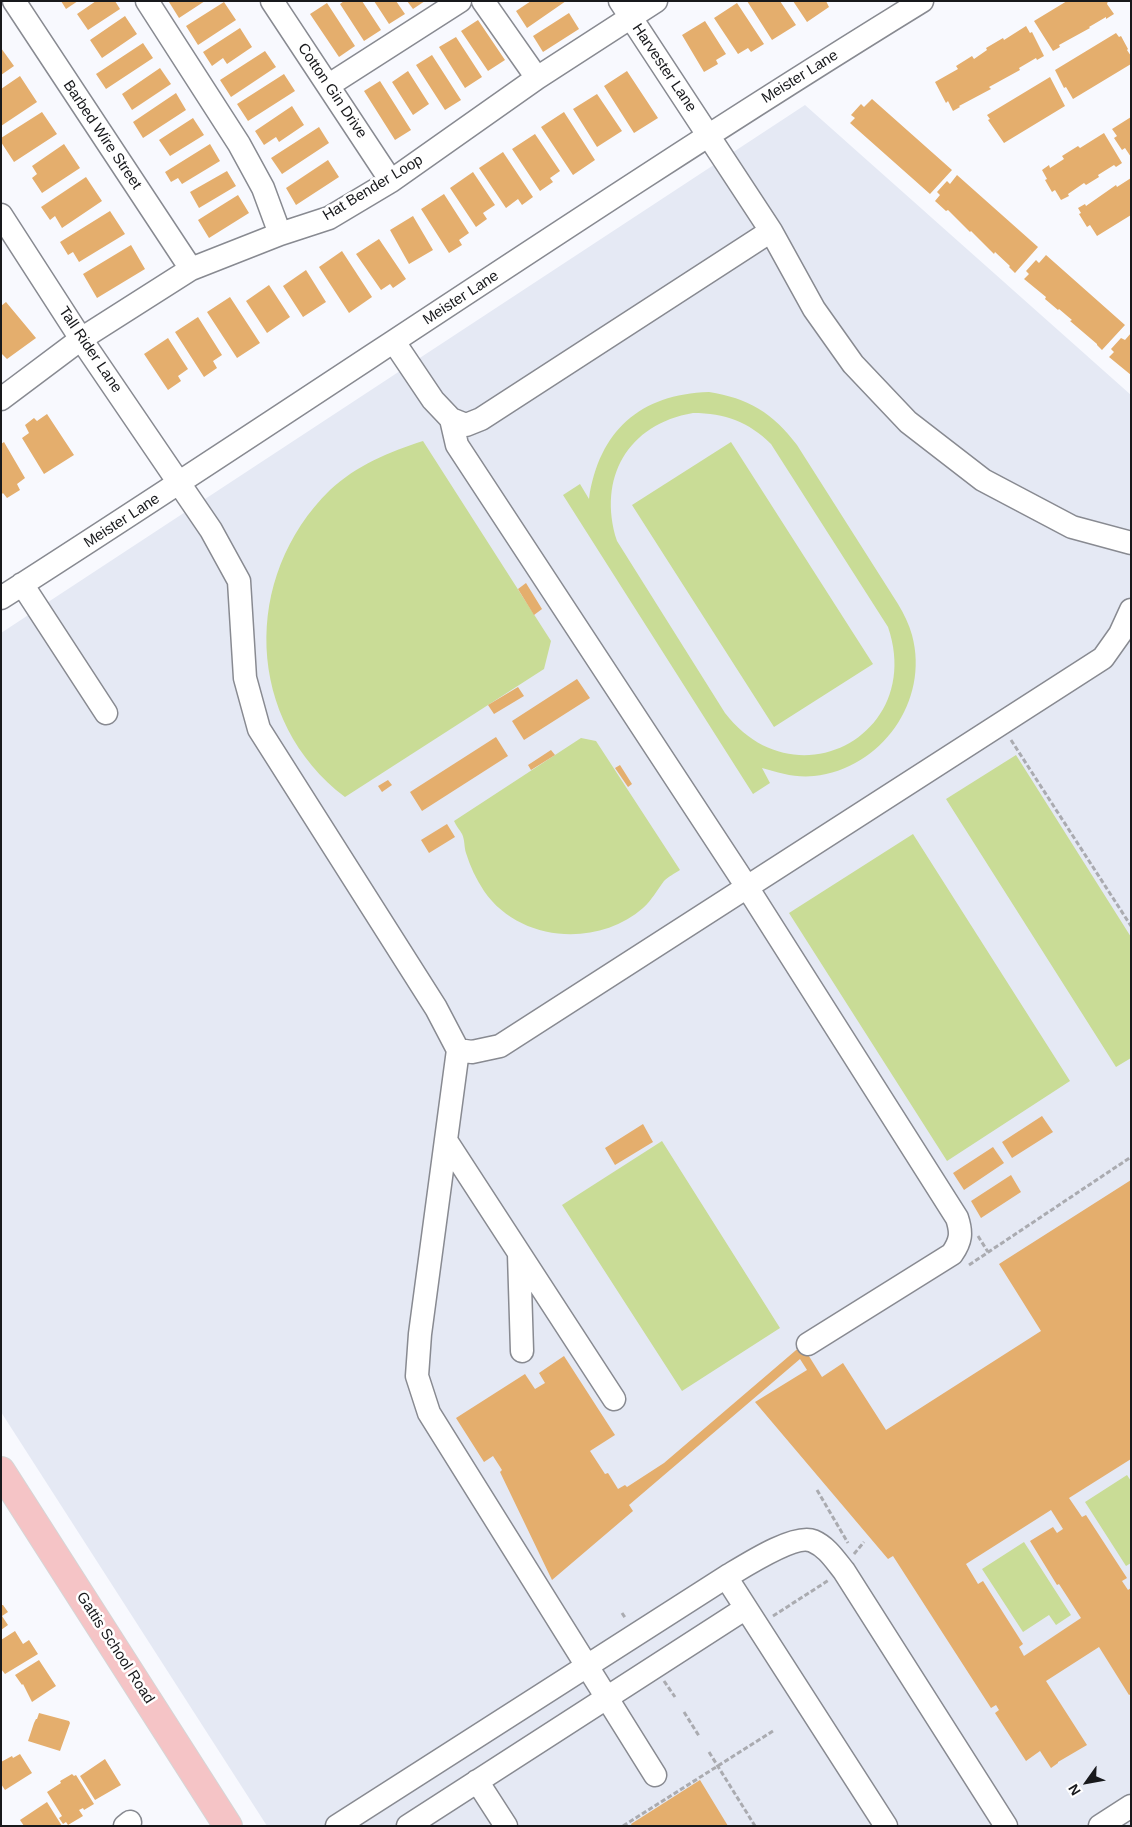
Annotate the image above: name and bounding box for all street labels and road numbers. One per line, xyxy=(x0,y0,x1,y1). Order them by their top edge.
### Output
street label: Harvester Lane xyxy=(628,20,700,116)
street label: Cotton Gin Drive xyxy=(294,40,370,142)
street label: Meister Lane xyxy=(758,46,842,108)
street label: Barbed Wire Street xyxy=(59,77,145,193)
street label: Hat Bender Loop xyxy=(320,151,426,225)
street label: Meister Lane xyxy=(420,267,502,329)
street label: Tall Rider Lane xyxy=(55,303,125,397)
street label: Meister Lane xyxy=(81,490,163,552)
street label: Gattis School Road xyxy=(72,1589,158,1707)

